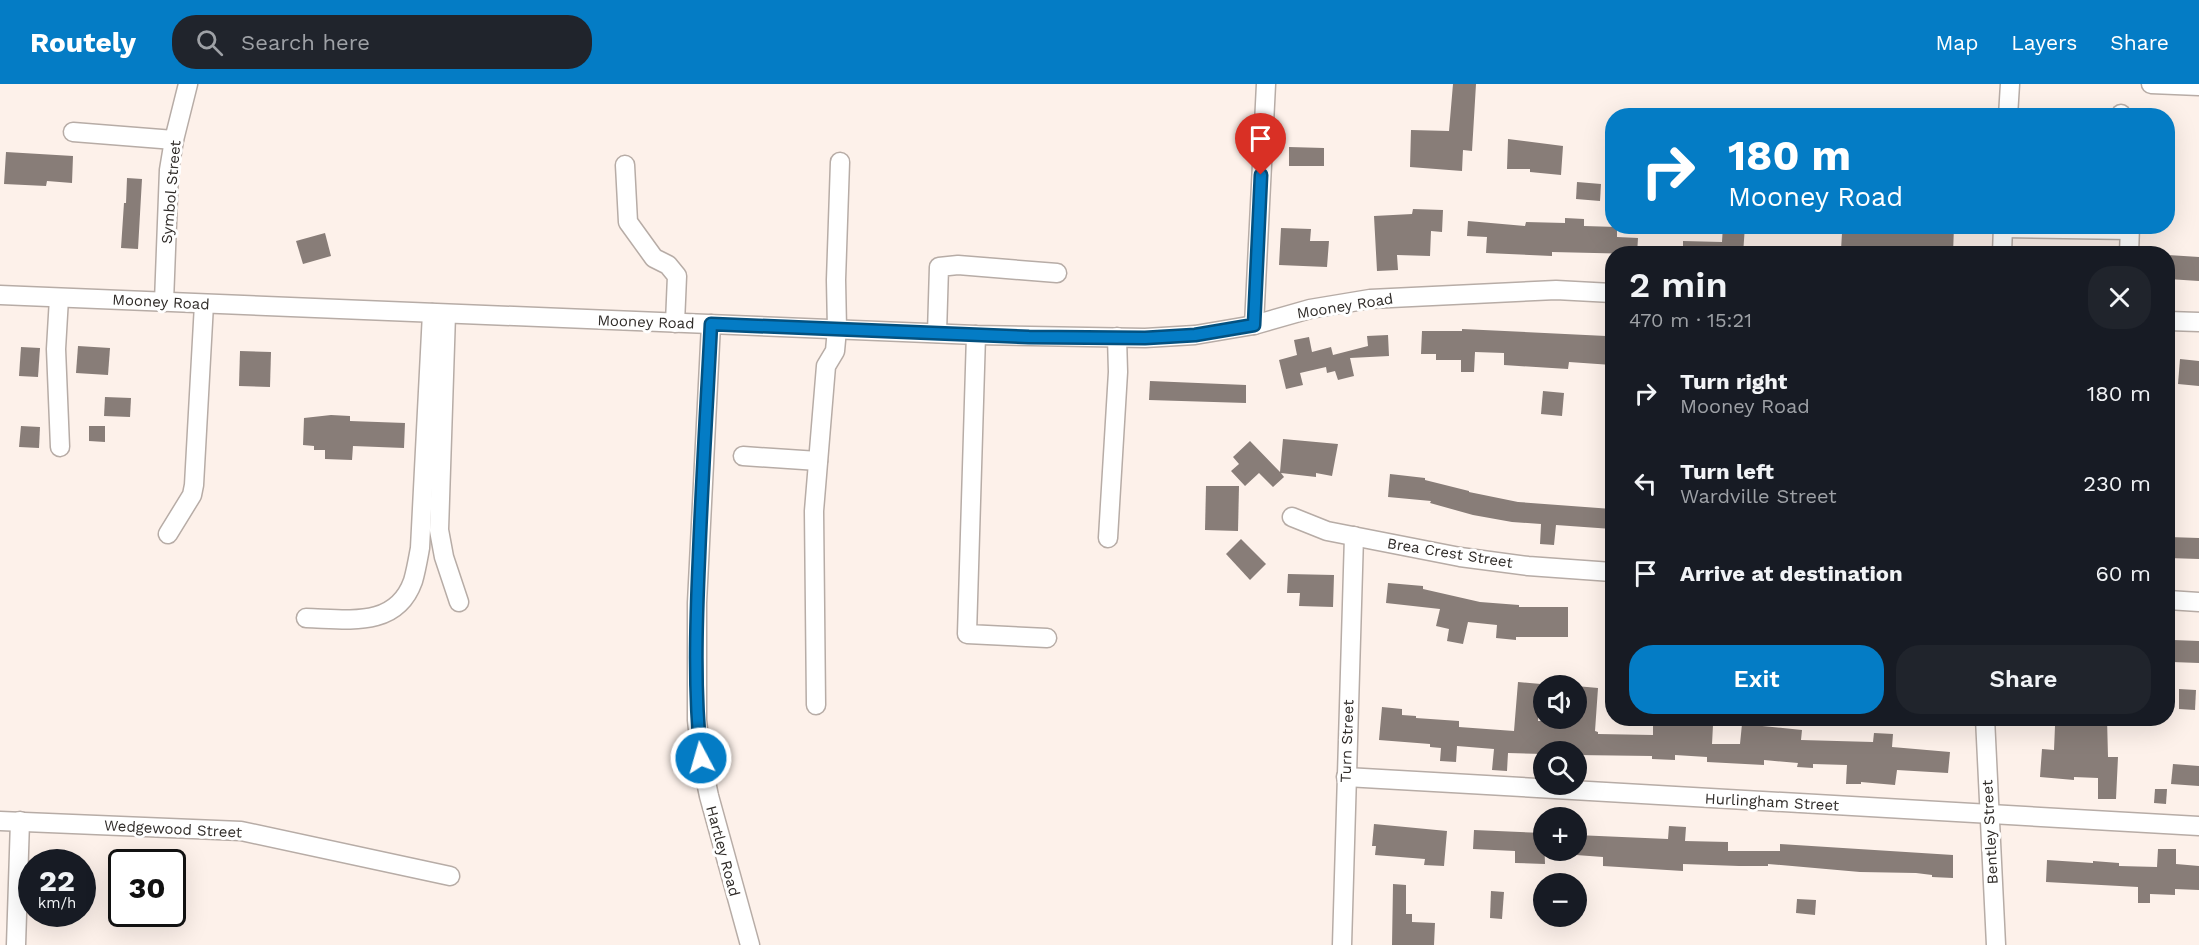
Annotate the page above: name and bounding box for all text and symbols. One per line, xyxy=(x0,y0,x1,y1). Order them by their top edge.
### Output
search box xyxy=(172,15,592,69)
text: Routely xyxy=(30,26,136,59)
icon: search xyxy=(193,26,226,59)
text: Search here xyxy=(241,30,370,55)
text: Map xyxy=(1935,30,1978,55)
text: Layers xyxy=(2011,30,2077,55)
text: Share xyxy=(2110,30,2169,55)
pin xyxy=(1235,113,1286,175)
icon: arrive xyxy=(1244,122,1277,155)
text: 180 m xyxy=(1728,131,1851,180)
icon: right xyxy=(1629,132,1707,210)
street label: Symbol Street xyxy=(158,139,185,245)
text: Mooney Road xyxy=(1728,181,1903,213)
text: 2 min xyxy=(1629,264,1728,306)
button: close xyxy=(2088,266,2151,329)
street label: Mooney Road xyxy=(1296,289,1394,323)
street label: Mooney Road xyxy=(112,290,210,314)
text: 470 m · 15:21 xyxy=(1629,308,1752,332)
street label: Mooney Road xyxy=(597,311,695,333)
text: Turn right xyxy=(1680,369,1787,394)
icon: right xyxy=(1629,377,1662,410)
text: 180 m xyxy=(2087,381,2151,406)
text: Mooney Road xyxy=(1680,394,1810,418)
text: Turn left xyxy=(1680,459,1774,484)
icon: left xyxy=(1629,467,1662,500)
text: 230 m xyxy=(2083,471,2151,496)
text: Wardville Street xyxy=(1680,484,1837,508)
street label: Brea Crest Street xyxy=(1386,534,1515,572)
icon: arrive xyxy=(1629,557,1662,590)
text: Arrive at destination xyxy=(1680,561,1903,586)
text: 60 m xyxy=(2095,561,2151,586)
button: Exit xyxy=(1629,645,1884,714)
button: Share xyxy=(1896,645,2151,714)
map controls xyxy=(1533,675,1587,927)
button: sound xyxy=(1533,675,1587,729)
street label: Turn Street xyxy=(1337,698,1357,783)
position arrow xyxy=(669,726,733,790)
button: search xyxy=(1533,741,1587,795)
street label: Bentley Street xyxy=(1978,779,2002,885)
street label: Hurlingham Street xyxy=(1704,789,1840,815)
street label: Hartley Road xyxy=(702,804,744,898)
button: + xyxy=(1533,807,1587,861)
street label: Wedgewood Street xyxy=(103,816,243,842)
speed limit sign: 30 xyxy=(108,849,186,927)
text: 22 xyxy=(39,863,75,898)
button: − xyxy=(1533,873,1587,927)
text: km/h xyxy=(38,894,76,912)

